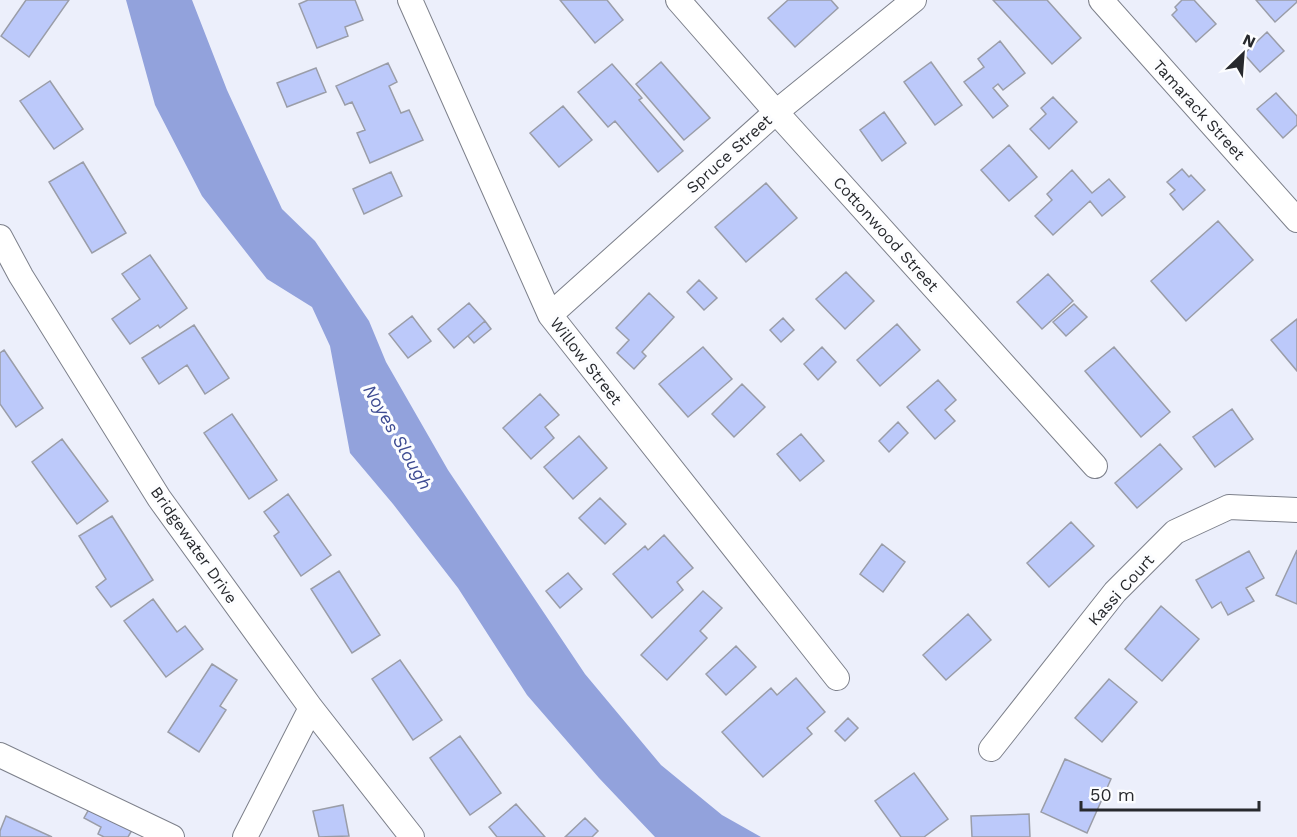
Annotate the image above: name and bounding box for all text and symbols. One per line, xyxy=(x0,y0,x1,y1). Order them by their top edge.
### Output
north arrow xyxy=(1213,24,1273,84)
text: N xyxy=(1240,30,1259,52)
street label: Tamarack Street xyxy=(1149,56,1249,164)
street label: Spruce Street xyxy=(682,110,776,197)
street label: Cottonwood Street xyxy=(829,173,943,296)
street label: Willow Street xyxy=(546,314,626,409)
water label: Noyes Slough xyxy=(359,381,437,493)
street label: Bridgewater Drive xyxy=(147,483,241,607)
street label: Kassi Court xyxy=(1084,550,1158,629)
scale bar xyxy=(1081,774,1260,812)
text: 50 m xyxy=(1090,784,1135,805)

